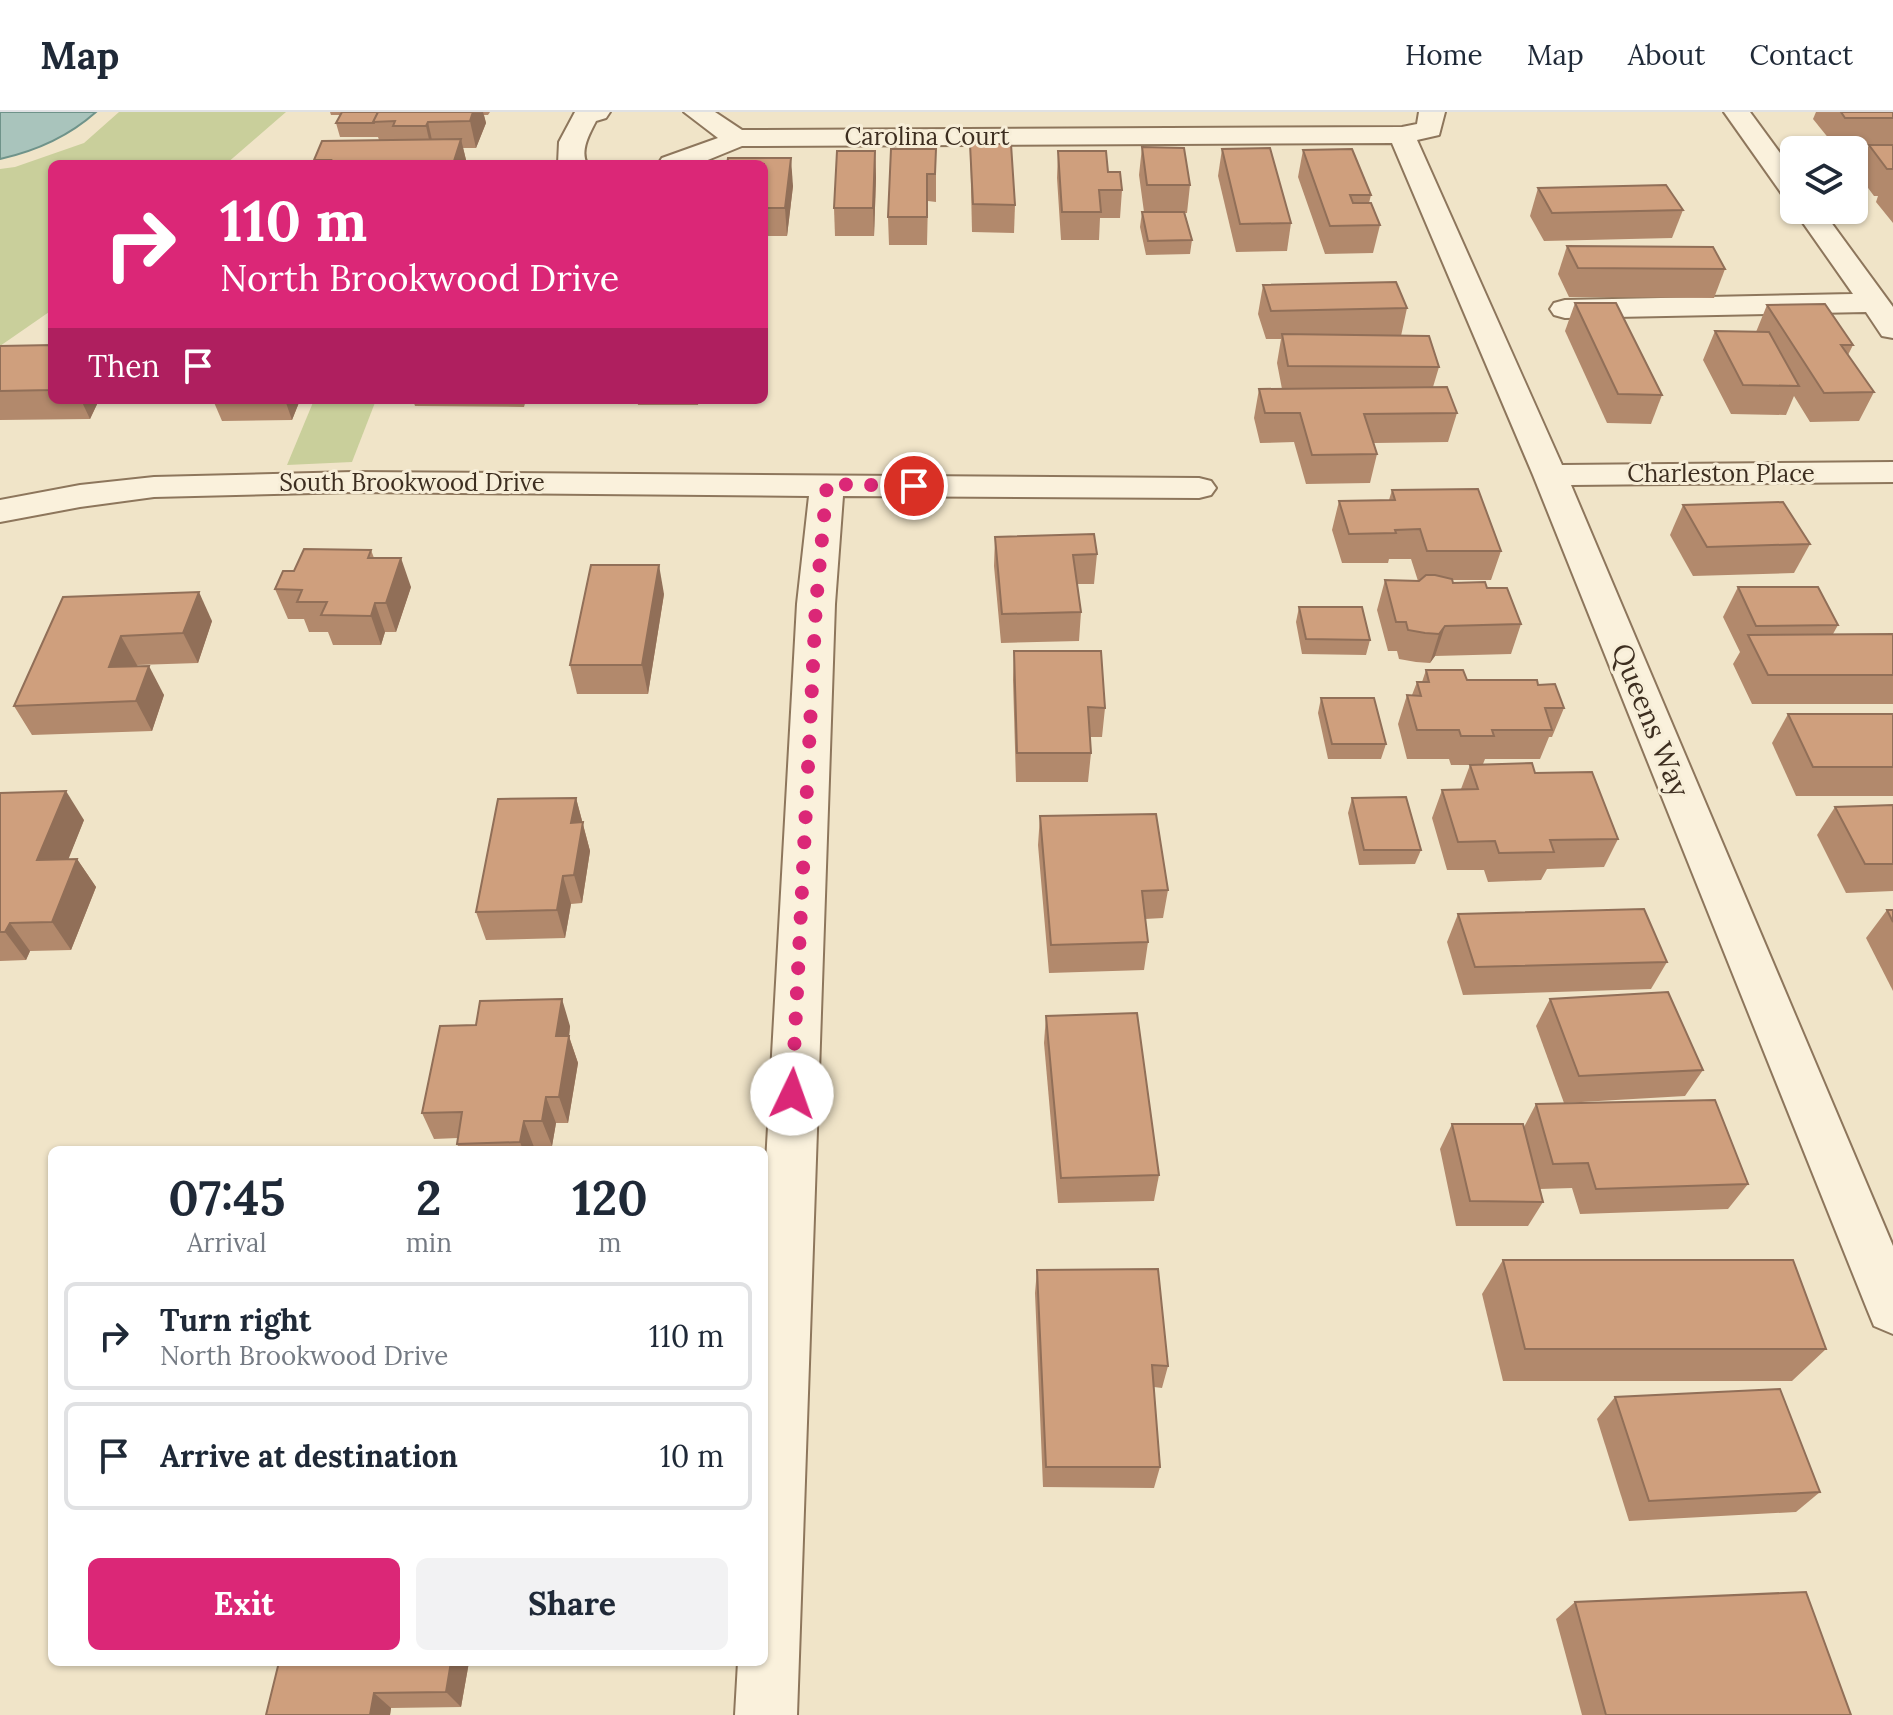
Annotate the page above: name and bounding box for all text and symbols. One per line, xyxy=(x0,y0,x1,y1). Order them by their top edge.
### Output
text: Map xyxy=(40,31,119,79)
text: Home xyxy=(1405,37,1483,73)
text: Map xyxy=(1527,37,1584,73)
text: About xyxy=(1628,37,1705,73)
text: Contact xyxy=(1749,37,1853,73)
street label: Carolina Court xyxy=(845,121,1010,152)
map controls xyxy=(1780,136,1868,224)
button: layers xyxy=(1780,136,1868,224)
text: 110 m xyxy=(220,185,367,256)
icon: right xyxy=(88,192,192,296)
text: North Brookwood Drive xyxy=(220,255,619,301)
icon: arrive xyxy=(176,344,220,388)
text: Then xyxy=(88,347,160,385)
pin xyxy=(880,452,948,520)
street label: Charleston Place xyxy=(1627,458,1815,489)
icon: arrive xyxy=(892,464,936,508)
street label: South Brookwood Drive xyxy=(279,467,545,498)
street label: Queens Way xyxy=(1604,638,1698,802)
position arrow xyxy=(750,1052,834,1136)
text: 07:45 xyxy=(168,1167,285,1228)
text: 2 xyxy=(416,1167,442,1228)
text: 120 xyxy=(572,1167,648,1228)
text: Arrival xyxy=(187,1226,267,1259)
text: min xyxy=(406,1226,452,1259)
text: m xyxy=(598,1226,622,1259)
text: Turn right xyxy=(160,1301,311,1339)
icon: right xyxy=(92,1314,136,1358)
text: 110 m xyxy=(649,1317,724,1355)
text: North Brookwood Drive xyxy=(160,1339,448,1372)
icon: arrive xyxy=(92,1434,136,1478)
text: Arrive at destination xyxy=(160,1437,458,1475)
text: 10 m xyxy=(660,1437,724,1475)
button: Exit xyxy=(88,1558,400,1650)
button: Share xyxy=(416,1558,728,1650)

